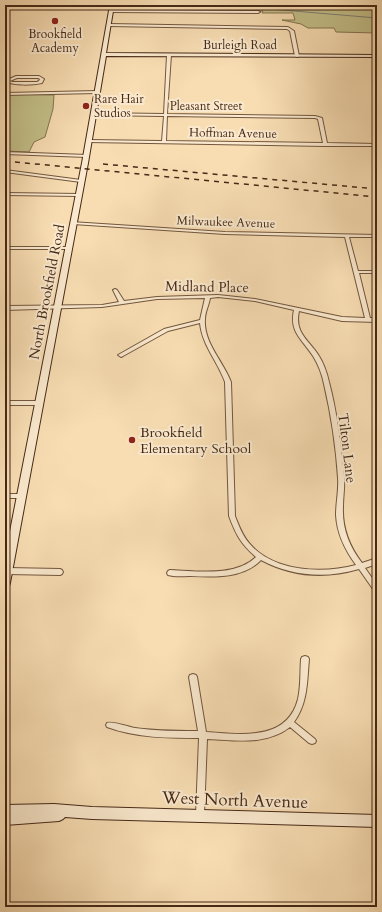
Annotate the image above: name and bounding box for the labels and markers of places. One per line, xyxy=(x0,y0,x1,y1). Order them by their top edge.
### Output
marker: Brookfield Academy xyxy=(50,16,60,26)
place label: Brookfield Academy xyxy=(28,26,82,56)
place label: Rare Hair Studios xyxy=(94,91,144,121)
marker: Rare Hair Studios xyxy=(81,101,91,111)
place label: Brookfield Elementary School xyxy=(140,423,252,458)
marker: Brookfield Elementary School xyxy=(127,435,137,445)

